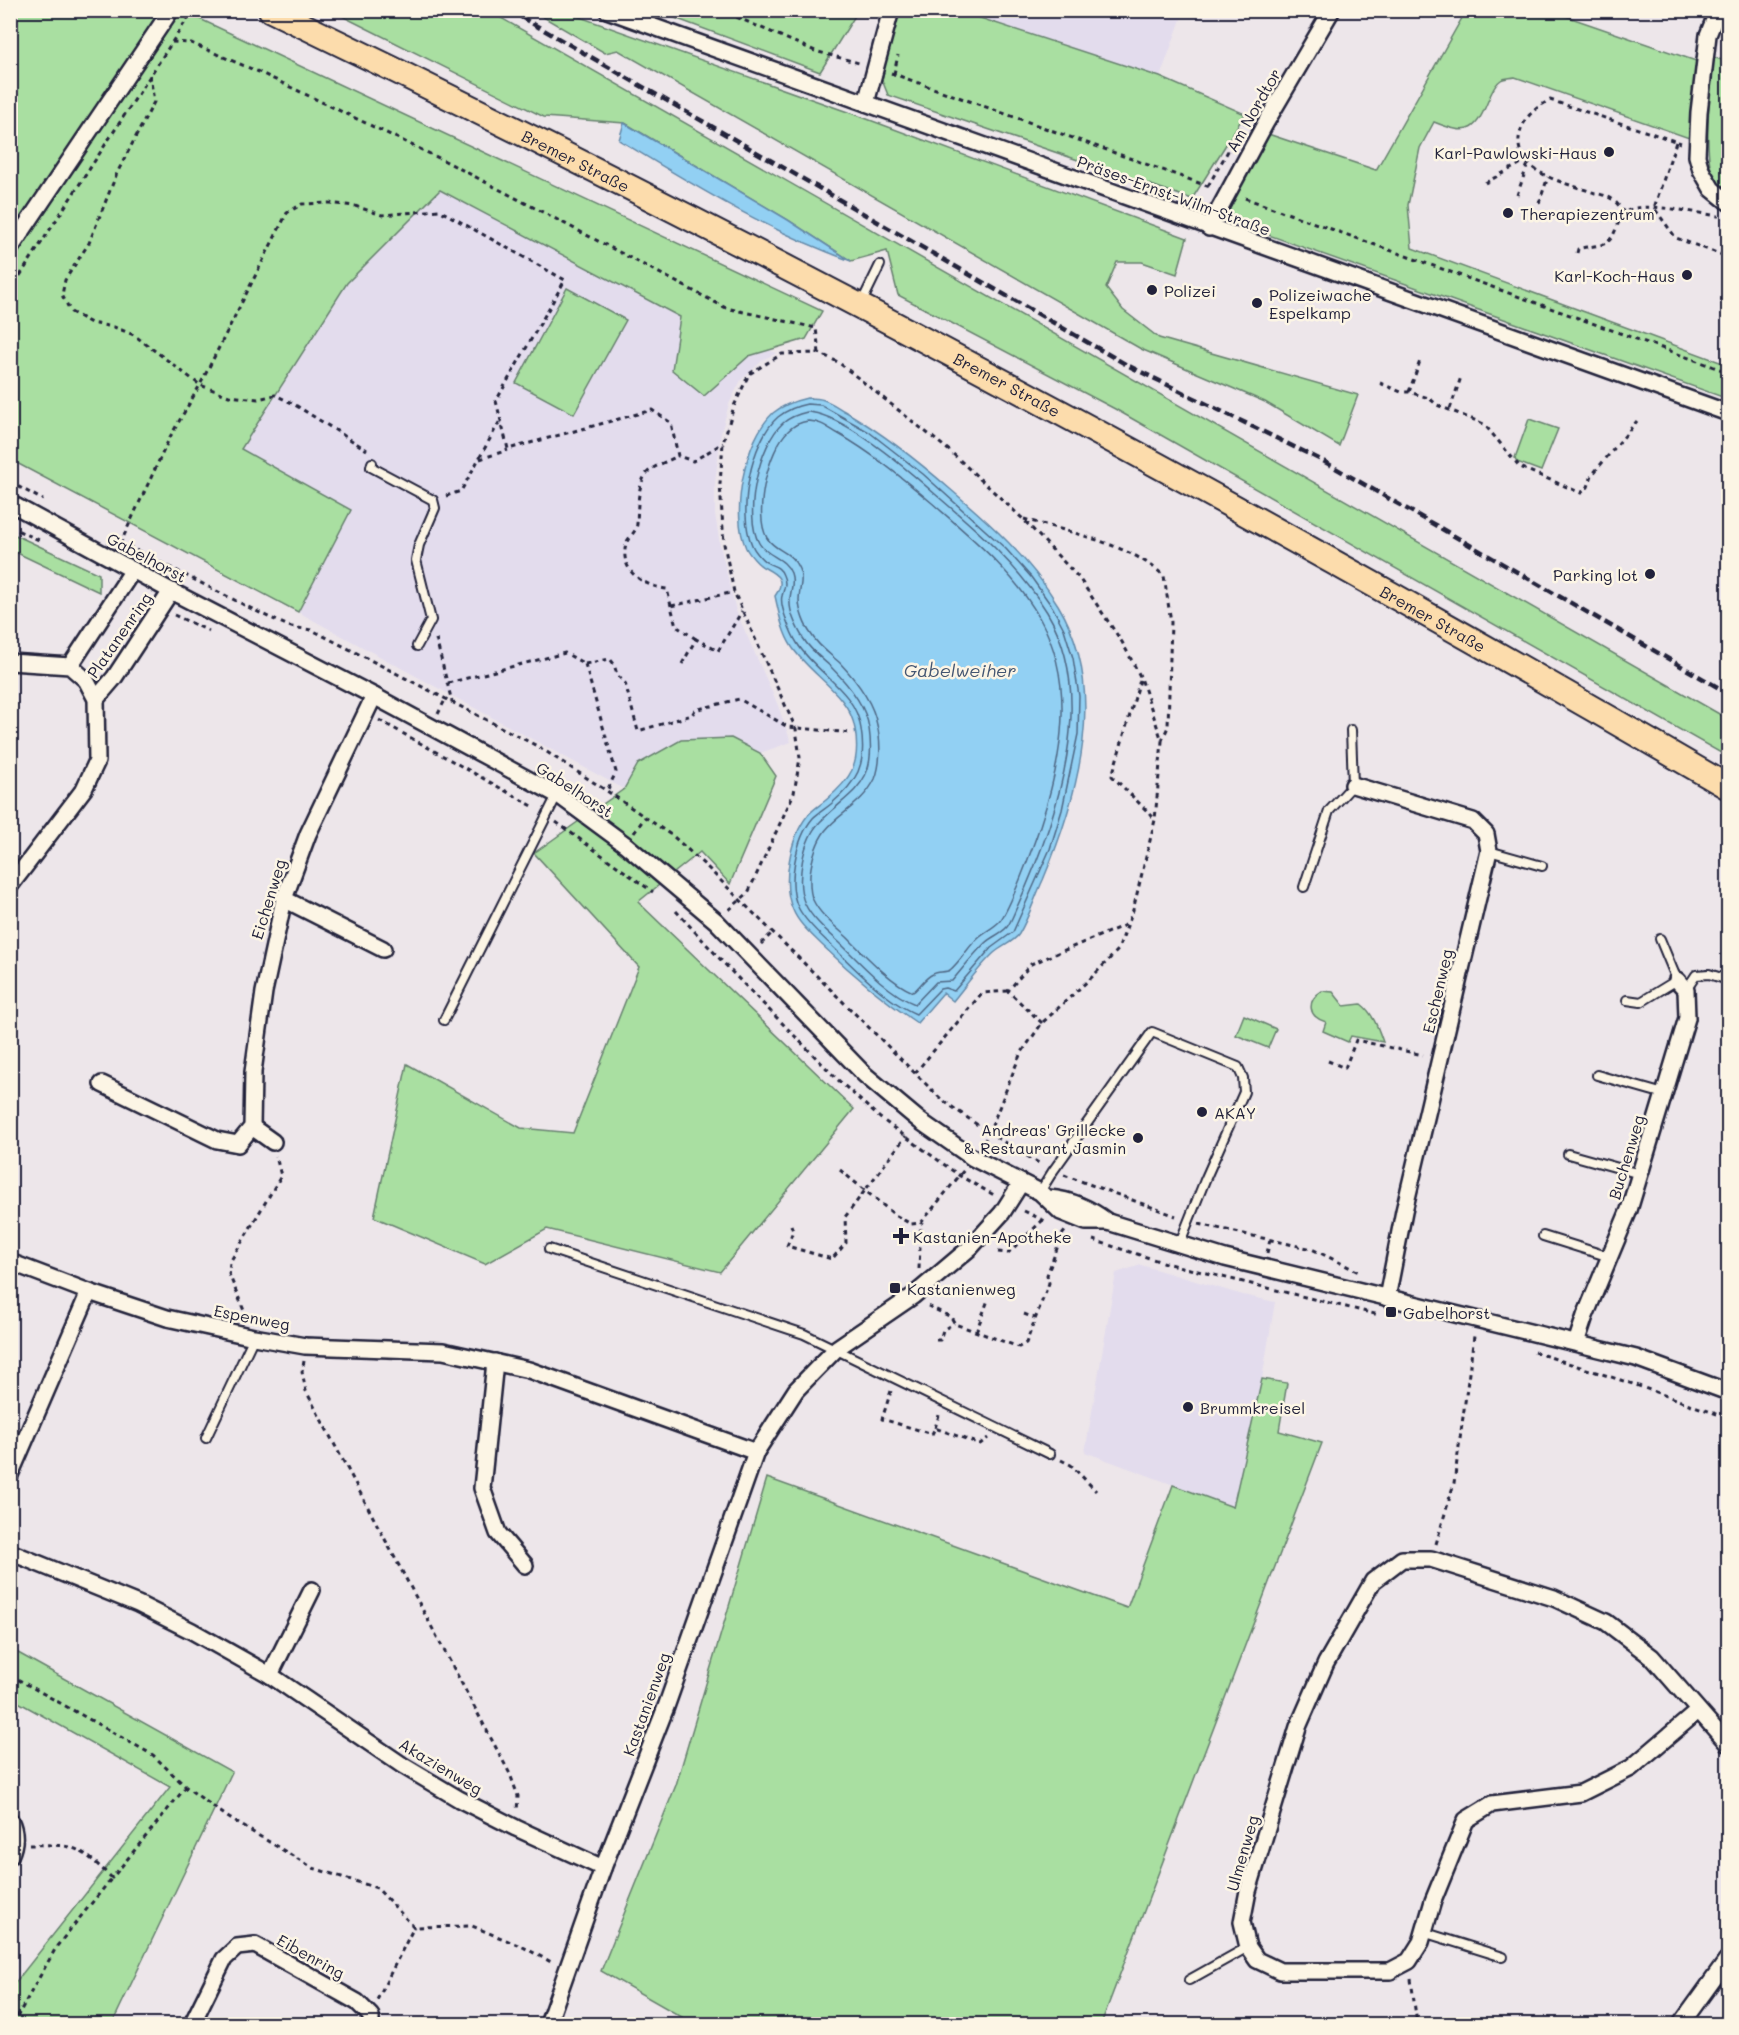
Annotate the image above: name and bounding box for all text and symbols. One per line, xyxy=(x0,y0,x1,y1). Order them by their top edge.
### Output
street label: Am Nordtor xyxy=(1221,64,1285,156)
street label: Bremer Straße xyxy=(519,124,633,196)
place label: Karl-Pawlowski-Haus xyxy=(1435,142,1597,163)
marker: Karl-Pawlowski-Haus xyxy=(1602,145,1616,159)
street label: Präses-Ernst-Wilm-Straße xyxy=(1074,150,1274,240)
place label: Therapiezentrum xyxy=(1520,203,1655,224)
marker: Therapiezentrum xyxy=(1501,206,1515,220)
place label: Karl-Koch-Haus xyxy=(1554,265,1675,286)
marker: Karl-Koch-Haus xyxy=(1680,268,1694,282)
place label: Polizei xyxy=(1164,280,1216,301)
marker: Polizei xyxy=(1145,283,1159,297)
place label: Polizeiwache Espelkamp xyxy=(1269,284,1372,323)
marker: Polizeiwache Espelkamp xyxy=(1250,296,1264,310)
street label: Bremer Straße xyxy=(950,347,1064,421)
street label: Gabelhorst xyxy=(104,527,190,587)
place label: Parking lot xyxy=(1553,564,1638,585)
marker: Parking lot xyxy=(1643,567,1657,581)
street label: Bremer Straße xyxy=(1377,580,1490,656)
street label: Platanenring xyxy=(82,588,156,682)
water label: Gabelweiher xyxy=(904,658,1016,682)
street label: Gabelhorst xyxy=(533,756,617,822)
street label: Eichenweg xyxy=(246,856,290,942)
street label: Eschenweg xyxy=(1417,947,1457,1035)
place label: AKAY xyxy=(1214,1102,1256,1123)
marker: AKAY xyxy=(1195,1105,1209,1119)
street label: Buchenweg xyxy=(1603,1112,1649,1202)
place label: Andreas' Grillecke & Restaurant Jasmin xyxy=(964,1119,1126,1158)
marker: Andreas' Grillecke & Restaurant Jasmin xyxy=(1131,1131,1145,1145)
place label: Kastanien-Apotheke xyxy=(913,1226,1072,1247)
marker: Kastanien-Apotheke xyxy=(894,1229,908,1243)
place label: Kastanienweg xyxy=(907,1278,1016,1299)
marker: Kastanienweg xyxy=(888,1281,902,1295)
street label: Espenweg xyxy=(212,1299,292,1335)
place label: Gabelhorst xyxy=(1403,1302,1490,1323)
marker: Gabelhorst xyxy=(1384,1305,1398,1319)
place label: Brummkreisel xyxy=(1200,1397,1305,1418)
marker: Brummkreisel xyxy=(1181,1400,1195,1414)
street label: Kastanienweg xyxy=(618,1649,674,1759)
street label: Akazienweg xyxy=(395,1733,487,1799)
street label: Ulmenweg xyxy=(1221,1813,1263,1893)
street label: Eibenring xyxy=(274,1929,348,1983)

